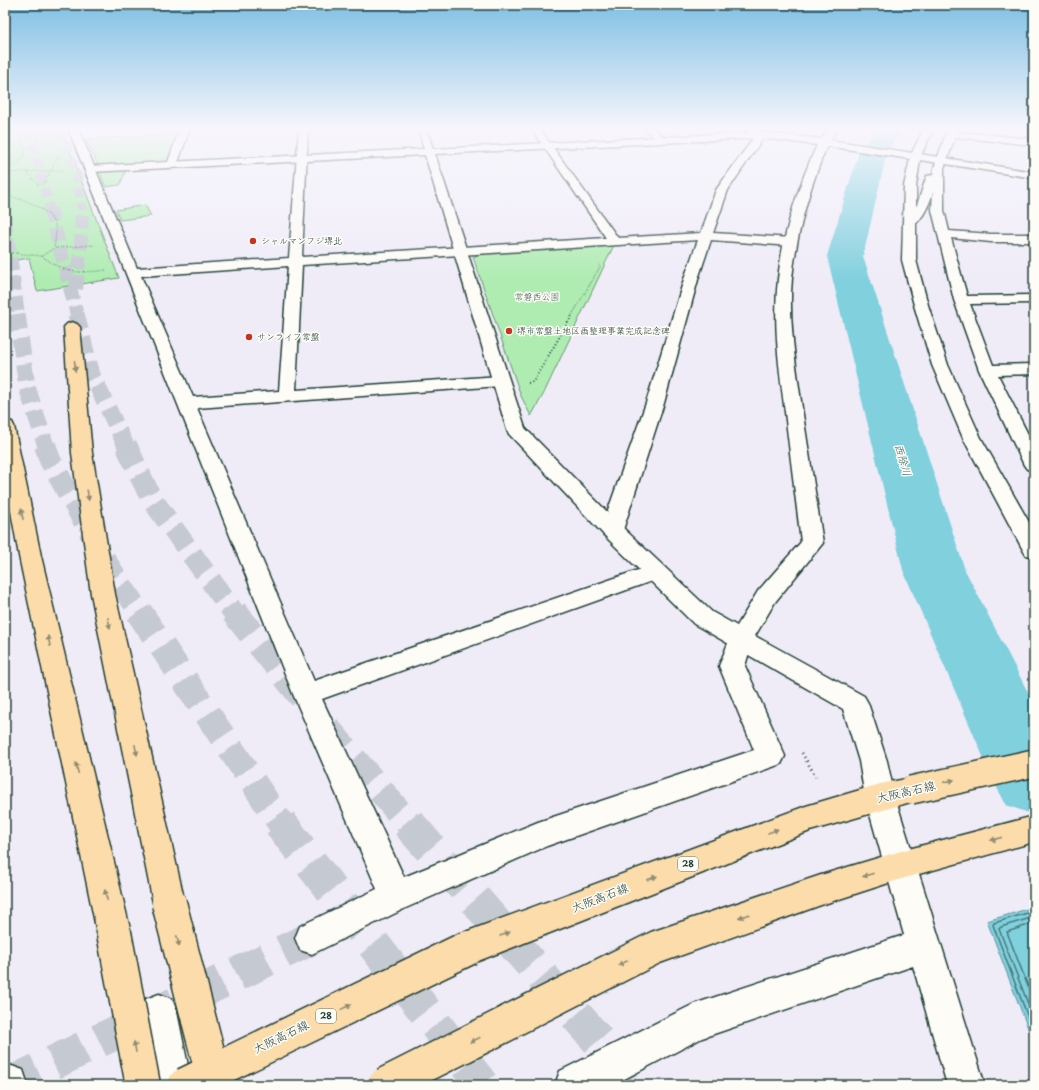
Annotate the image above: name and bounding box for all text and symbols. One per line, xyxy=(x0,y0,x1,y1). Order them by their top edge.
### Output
place label: シャルマンフジ堺北 xyxy=(261,233,342,247)
marker: シャルマンフジ堺北 xyxy=(248,236,258,246)
park label: 常磐西公園 xyxy=(514,289,560,303)
place label: 堺市常盤土地区画整理事業完成記念碑 xyxy=(517,323,670,337)
marker: 堺市常盤土地区画整理事業完成記念碑 xyxy=(504,326,514,336)
place label: サンライフ常盤 xyxy=(257,329,320,343)
marker: サンライフ常盤 xyxy=(244,332,254,342)
one-way arrow xyxy=(71,360,78,372)
water label: 西除川 xyxy=(891,442,916,478)
one-way arrow xyxy=(85,489,91,501)
one-way arrow xyxy=(19,508,25,520)
one-way arrow xyxy=(106,617,112,629)
one-way arrow xyxy=(46,635,52,647)
one-way arrow xyxy=(133,744,139,756)
one-way arrow xyxy=(74,762,80,774)
street label: 大阪高石線 xyxy=(875,776,937,807)
one-way arrow xyxy=(943,778,956,784)
one-way arrow xyxy=(768,828,780,834)
one-way arrow xyxy=(990,836,1002,842)
road number: 28 xyxy=(678,857,698,871)
one-way arrow xyxy=(861,872,873,878)
one-way arrow xyxy=(646,874,658,880)
street label: 大阪高石線 xyxy=(568,878,631,916)
one-way arrow xyxy=(102,889,108,901)
one-way arrow xyxy=(738,914,750,920)
one-way arrow xyxy=(499,931,511,937)
one-way arrow xyxy=(176,935,182,947)
one-way arrow xyxy=(618,960,629,966)
one-way arrow xyxy=(340,1004,352,1010)
road number: 28 xyxy=(316,1009,336,1023)
street label: 大阪高石線 xyxy=(250,1015,311,1057)
one-way arrow xyxy=(469,1036,481,1043)
one-way arrow xyxy=(132,1041,138,1053)

